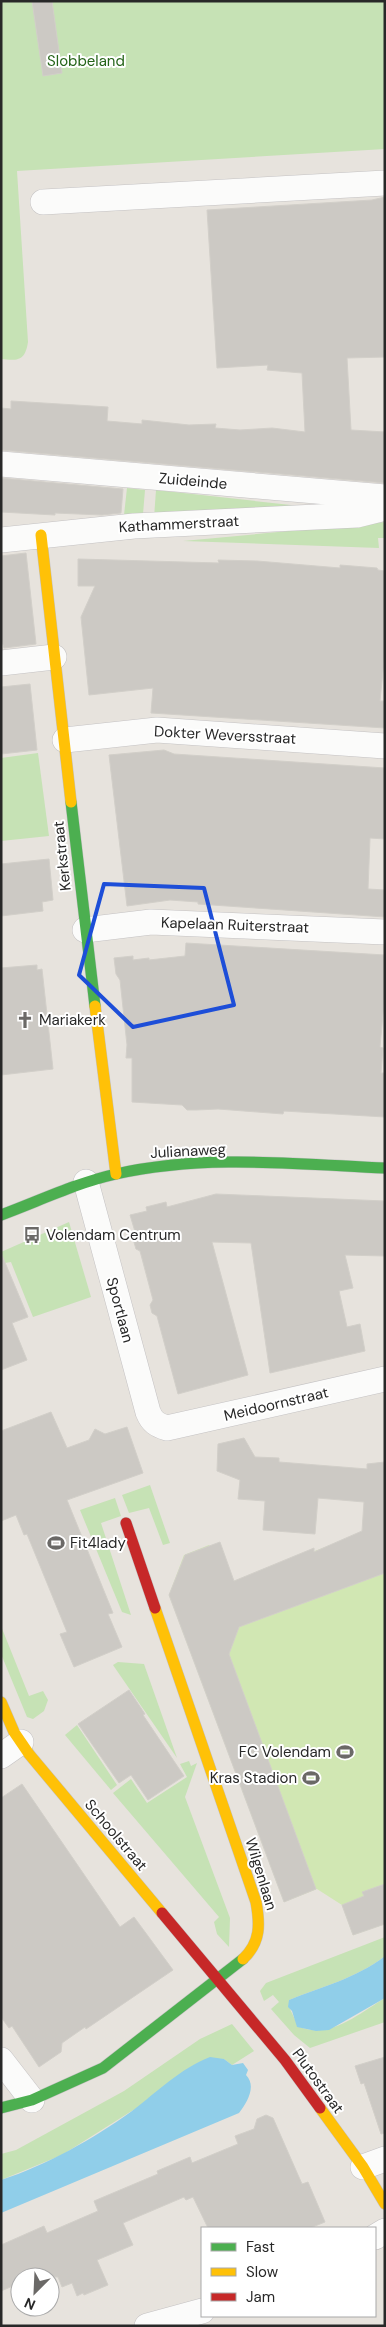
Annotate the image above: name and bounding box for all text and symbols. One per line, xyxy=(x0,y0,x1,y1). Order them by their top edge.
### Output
park label: Slobbeland xyxy=(47,51,125,71)
street label: Zuideinde xyxy=(158,468,228,494)
street label: Kathammerstraat xyxy=(118,511,240,537)
street label: Dokter Weversstraat xyxy=(153,721,297,749)
street label: Kerkstraat xyxy=(48,820,76,892)
street label: Kapelaan Ruiterstraat xyxy=(161,912,310,938)
church icon: Mariakerk xyxy=(15,1010,35,1030)
place label: Mariakerk xyxy=(39,1010,106,1030)
street label: Julianaweg xyxy=(150,1139,226,1163)
bus stop icon: Volendam Centrum xyxy=(22,1225,42,1245)
place label: Volendam Centrum xyxy=(46,1225,181,1245)
street label: Sportlaan xyxy=(102,1275,138,1345)
street label: Meidoornstraat xyxy=(222,1382,330,1426)
sports icon: Fit4lady xyxy=(46,1533,66,1553)
place label: Fit4lady xyxy=(70,1533,127,1553)
place label: FC Volendam xyxy=(239,1742,331,1762)
sports icon: FC Volendam xyxy=(335,1742,355,1762)
place label: Kras Stadion xyxy=(210,1768,297,1788)
sports icon: Kras Stadion xyxy=(301,1768,321,1788)
street label: Schoolstraat xyxy=(80,1795,152,1875)
street label: Wilgenlaan xyxy=(240,1835,282,1913)
street label: Plutostraat xyxy=(288,2044,348,2118)
legend xyxy=(201,2227,376,2317)
text: Fast xyxy=(246,2237,275,2257)
text: Slow xyxy=(246,2262,279,2282)
north arrow xyxy=(10,2267,60,2317)
text: Jam xyxy=(246,2287,275,2307)
text: N xyxy=(21,2294,38,2314)

